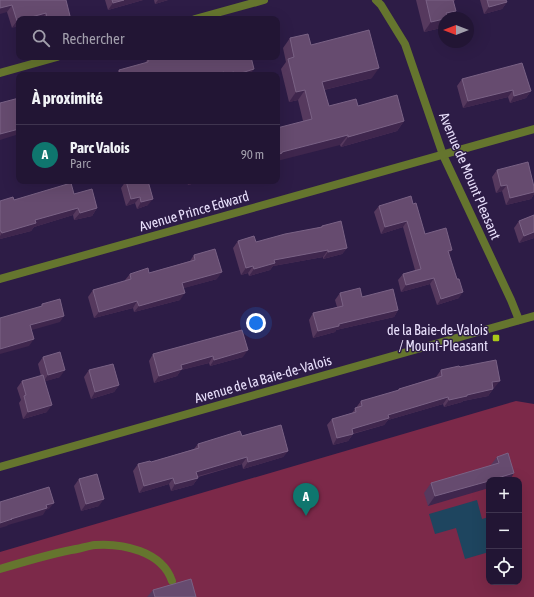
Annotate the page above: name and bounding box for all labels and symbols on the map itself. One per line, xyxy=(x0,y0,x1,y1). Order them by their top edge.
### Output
north arrow xyxy=(438,12,474,48)
street label: Avenue de Mount Pleasant xyxy=(436,110,504,242)
street label: Avenue Prince Edward xyxy=(137,188,251,234)
your location xyxy=(246,313,266,333)
place label: de la Baie-de-Valois / Mount-Pleasant xyxy=(387,322,488,354)
marker: de la Baie-de-Valois / Mount-Pleasant xyxy=(491,333,501,343)
street label: Avenue de la Baie-de-Valois xyxy=(193,352,333,406)
pin: A xyxy=(293,483,319,516)

